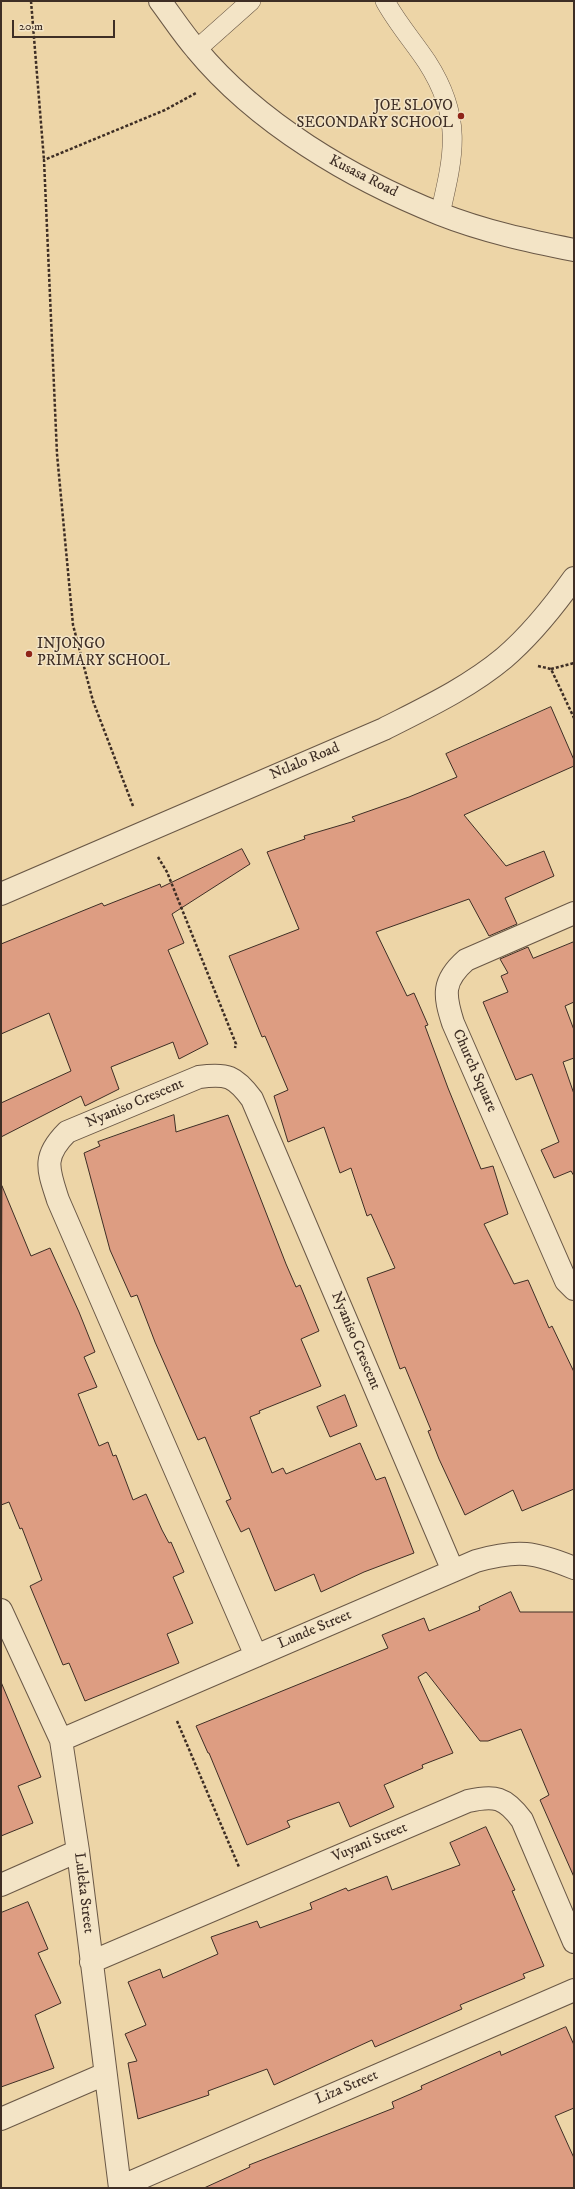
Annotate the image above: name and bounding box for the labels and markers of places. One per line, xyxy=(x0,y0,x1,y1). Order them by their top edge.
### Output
place label: JOE SLOVO SECONDARY SCHOOL xyxy=(297,98,453,133)
marker: JOE SLOVO SECONDARY SCHOOL xyxy=(456,111,466,121)
place label: INJONGO PRIMARY SCHOOL xyxy=(37,636,170,671)
marker: INJONGO PRIMARY SCHOOL xyxy=(24,649,34,659)

